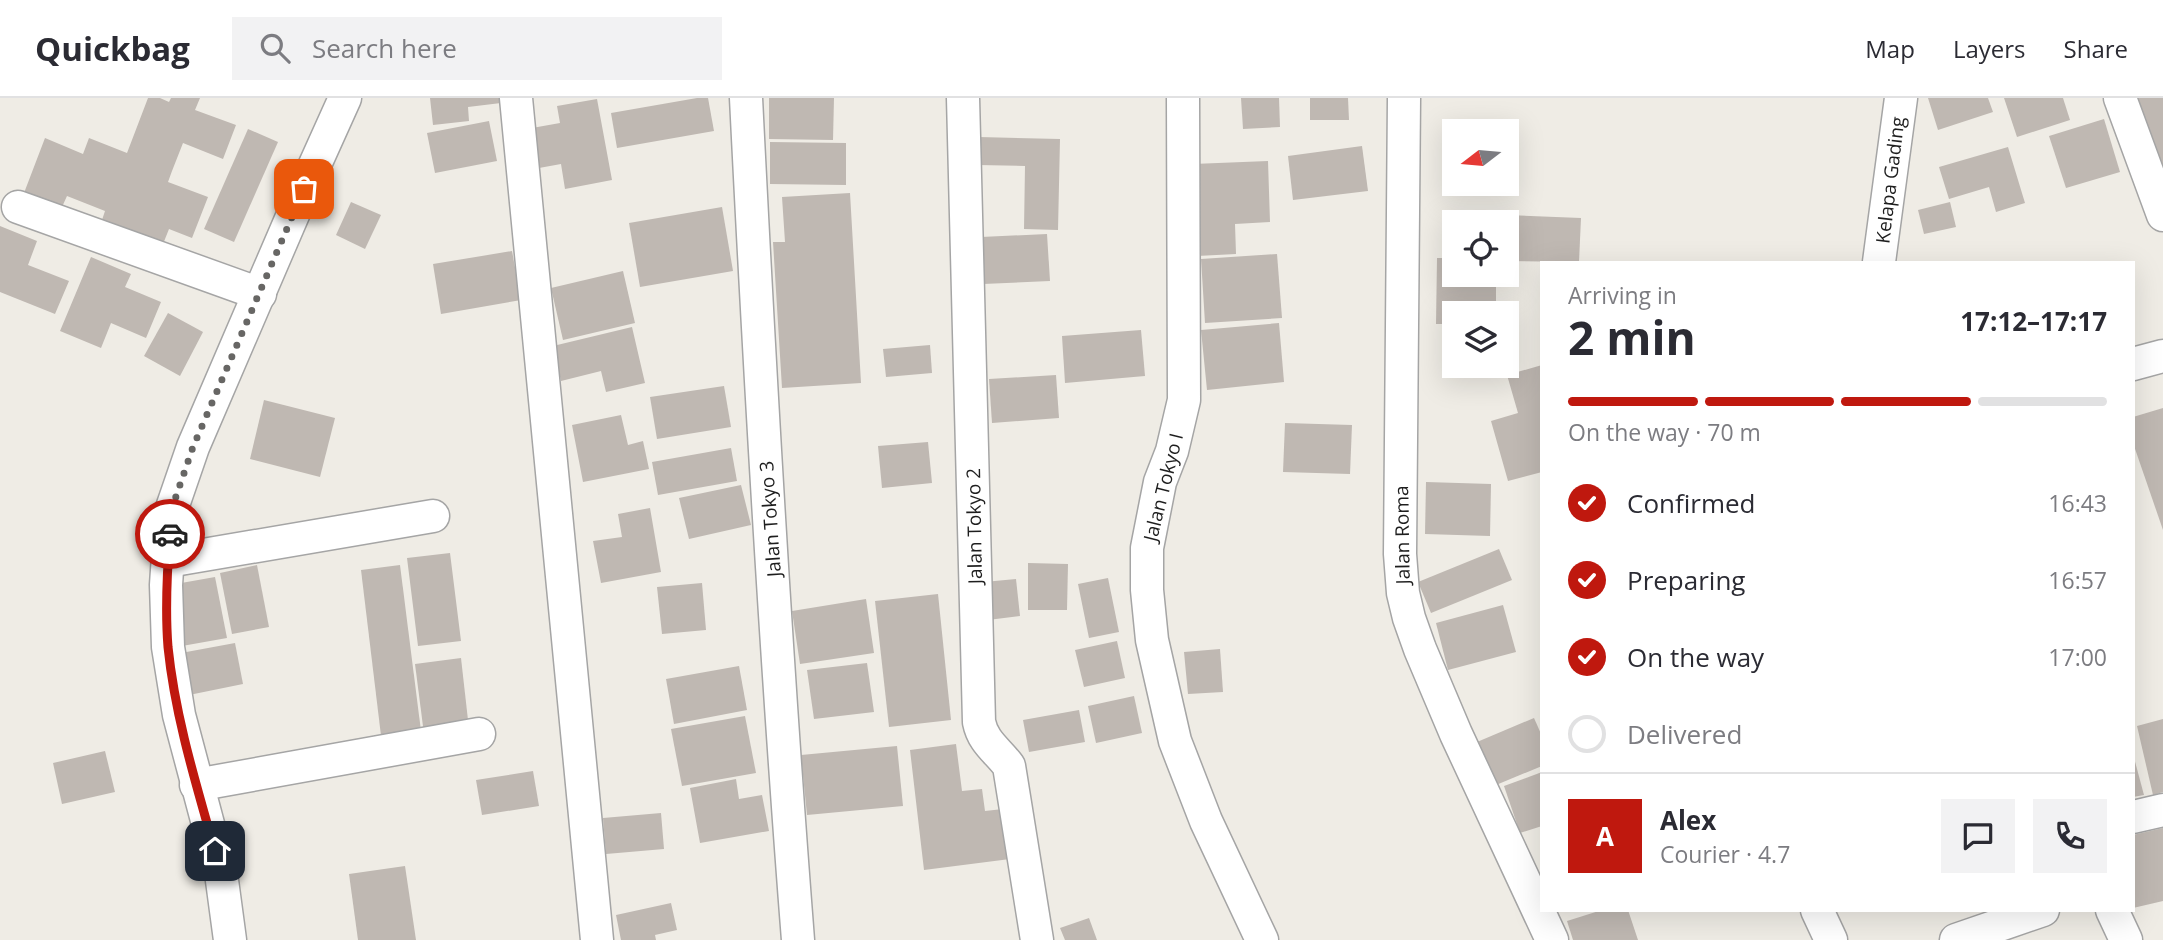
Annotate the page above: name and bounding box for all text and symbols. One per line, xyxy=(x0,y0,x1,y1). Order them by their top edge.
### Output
search box xyxy=(232,17,722,80)
text: Quickbag xyxy=(35,26,190,71)
icon: search xyxy=(256,29,294,67)
text: Search here xyxy=(312,30,457,66)
text: Map xyxy=(1865,32,1915,65)
text: Layers xyxy=(1953,32,2026,65)
text: Share xyxy=(2064,32,2128,65)
street label: Kelapa Gading xyxy=(1869,115,1911,245)
north arrow xyxy=(1442,119,1519,196)
map controls xyxy=(1442,119,1519,378)
pin xyxy=(274,159,334,219)
icon: bag xyxy=(285,170,323,208)
button: locate xyxy=(1442,210,1519,287)
text: Arriving in xyxy=(1568,279,1677,311)
button: layers xyxy=(1442,301,1519,378)
text: 17:12–17:17 xyxy=(1960,303,2107,339)
text: 2 min xyxy=(1568,306,1696,368)
text: On the way · 70 m xyxy=(1568,416,1761,448)
street label: Jalan Tokyo I xyxy=(1137,430,1189,546)
street label: Jalan Tokyo 3 xyxy=(753,460,787,580)
street label: Jalan Tokyo 2 xyxy=(960,468,988,586)
icon: check xyxy=(1568,484,1606,522)
street label: Jalan Roma xyxy=(1388,485,1416,587)
text: Confirmed xyxy=(1627,485,1755,521)
text: 16:43 xyxy=(2048,487,2107,519)
courier xyxy=(135,499,205,569)
icon: car xyxy=(151,515,189,553)
icon: check xyxy=(1568,561,1606,599)
text: Preparing xyxy=(1627,562,1745,598)
text: 16:57 xyxy=(2048,564,2107,596)
icon: check xyxy=(1568,638,1606,676)
text: On the way xyxy=(1627,639,1764,675)
text: 17:00 xyxy=(2048,641,2107,673)
text: Delivered xyxy=(1627,716,1742,752)
button: chat xyxy=(1941,799,2015,873)
button: phone xyxy=(2033,799,2107,873)
text: Alex xyxy=(1660,802,1716,838)
text: A xyxy=(1596,818,1614,854)
pin xyxy=(185,821,245,881)
icon: home xyxy=(196,832,234,870)
text: Courier · 4.7 xyxy=(1660,838,1790,870)

